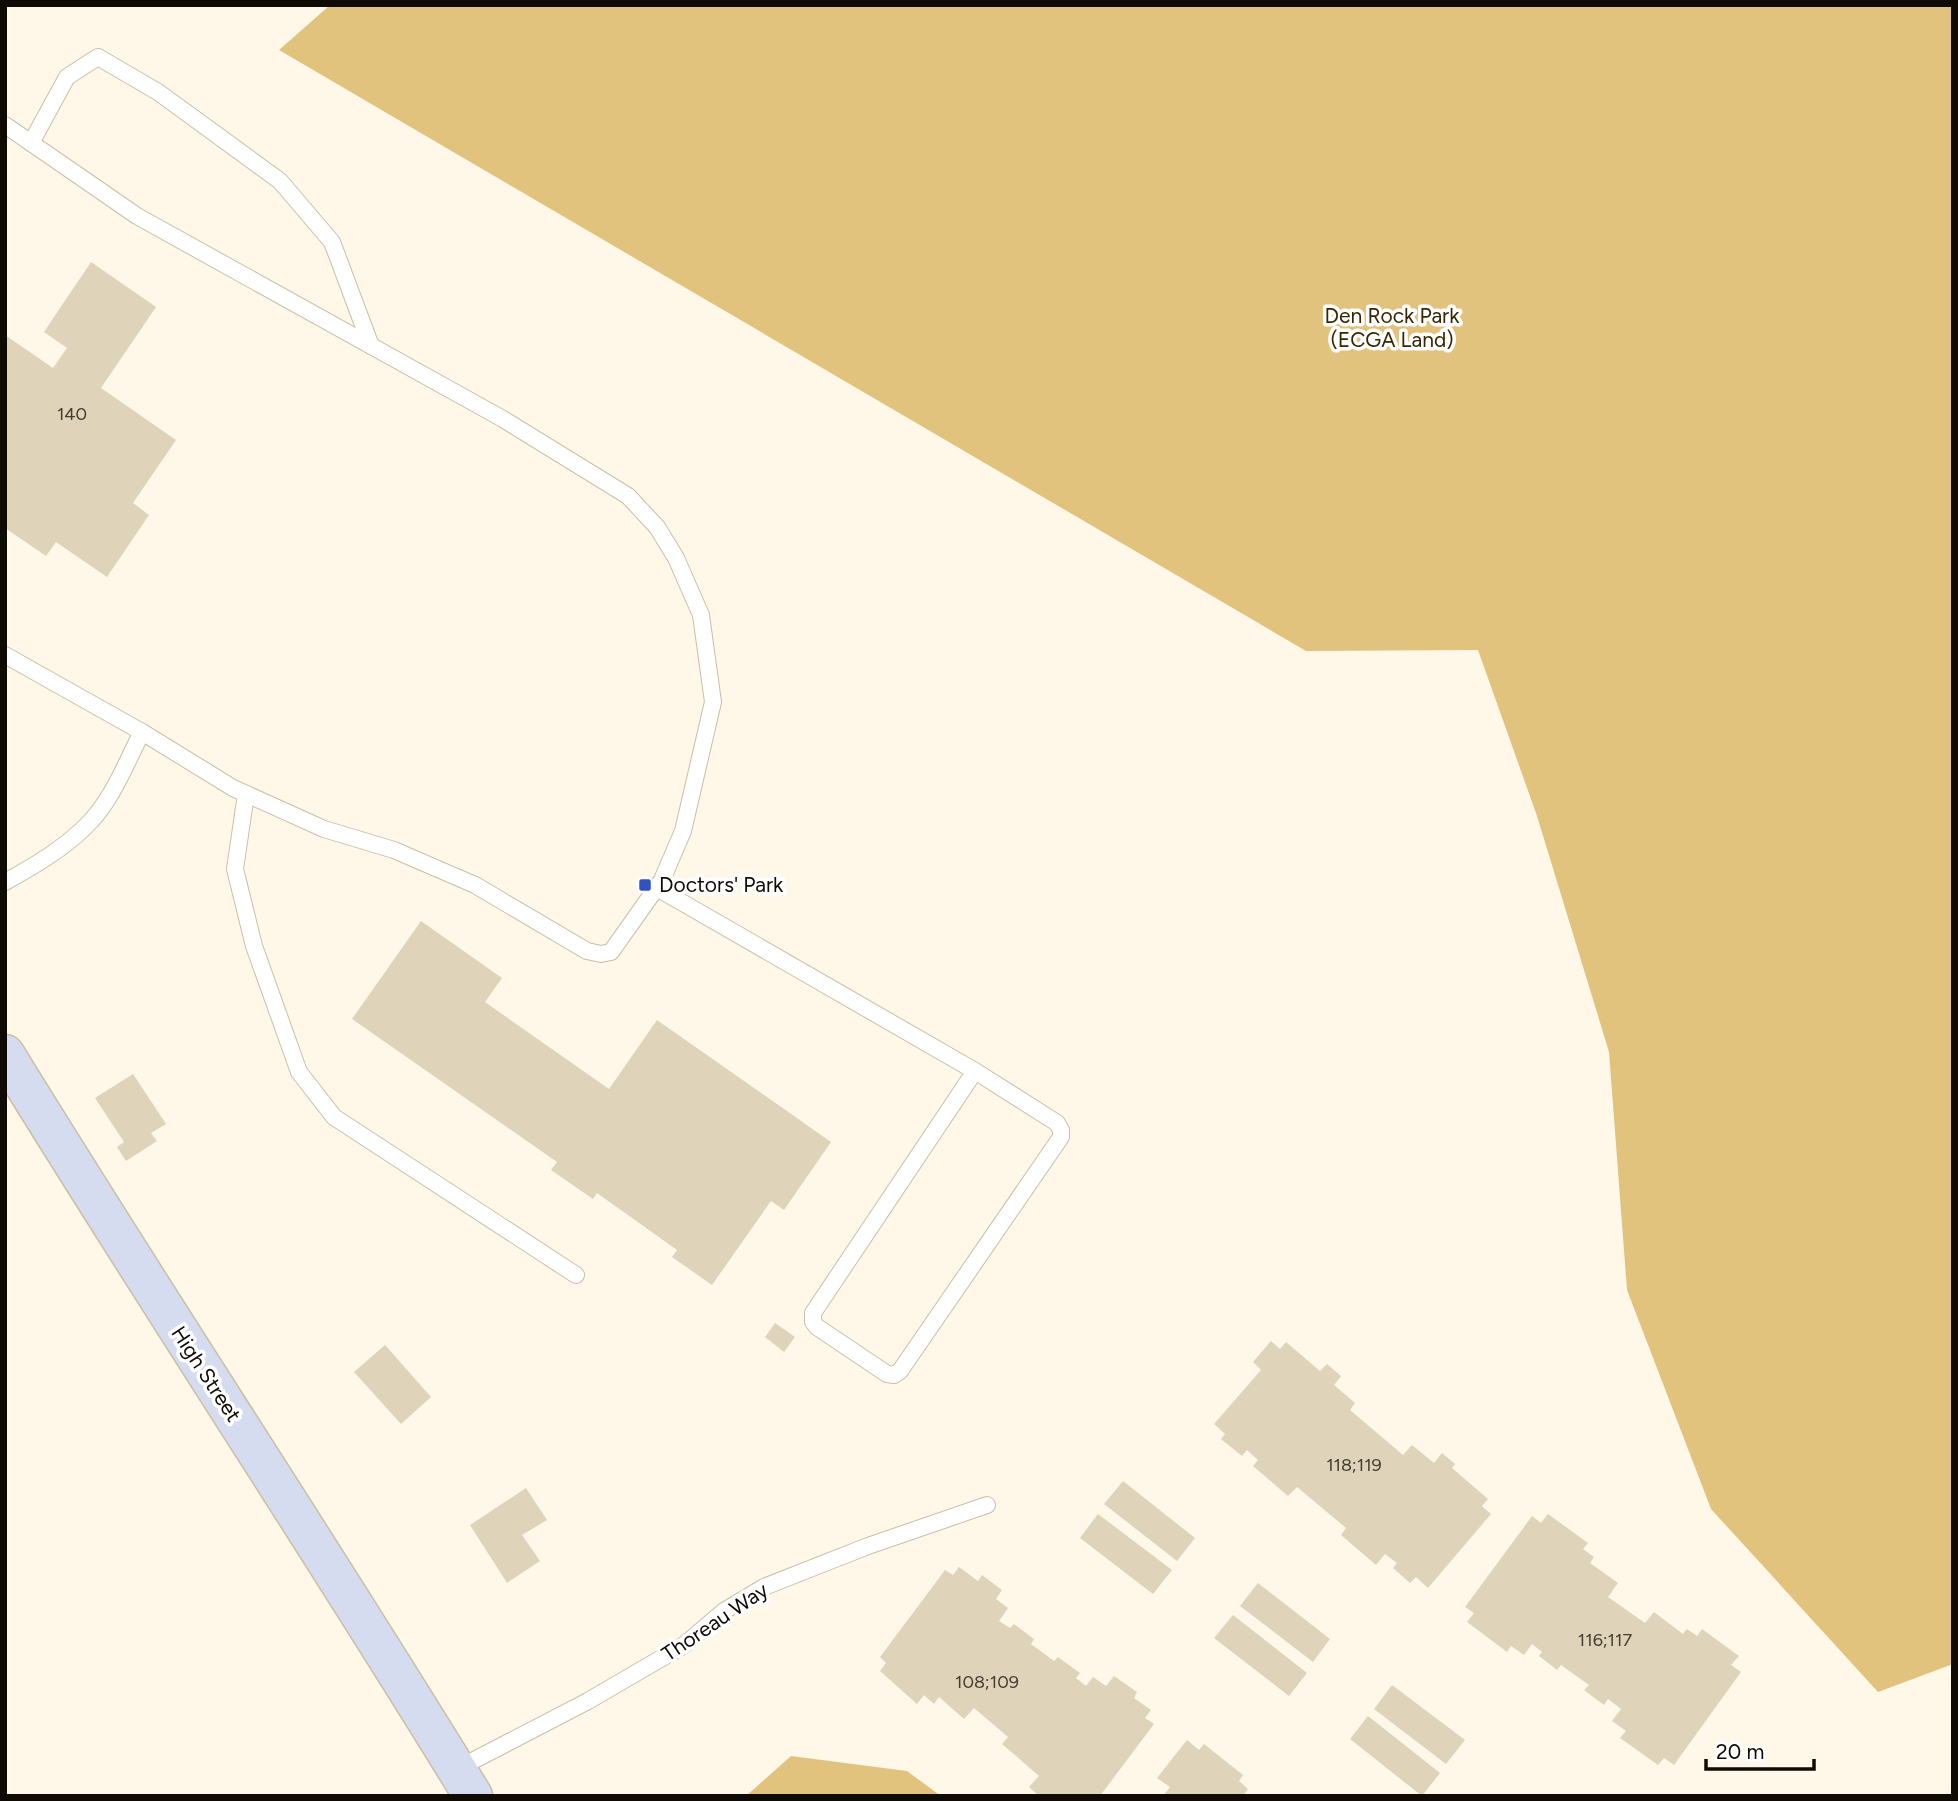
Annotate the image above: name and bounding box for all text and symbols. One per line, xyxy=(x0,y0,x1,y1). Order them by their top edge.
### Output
park label: Den Rock Park (ECGA Land) xyxy=(1325,303,1460,352)
house number: 140 xyxy=(57,403,87,425)
place label: Doctors' Park xyxy=(659,872,784,897)
marker: Doctors' Park xyxy=(637,877,653,893)
street label: High Street xyxy=(166,1321,247,1426)
house number: 118;119 xyxy=(1326,1454,1382,1476)
street label: Thoreau Way xyxy=(657,1577,773,1666)
house number: 116;117 xyxy=(1578,1629,1632,1651)
house number: 108;109 xyxy=(955,1671,1019,1693)
scale bar xyxy=(1706,1728,1814,1772)
text: 20 m xyxy=(1716,1739,1764,1764)

